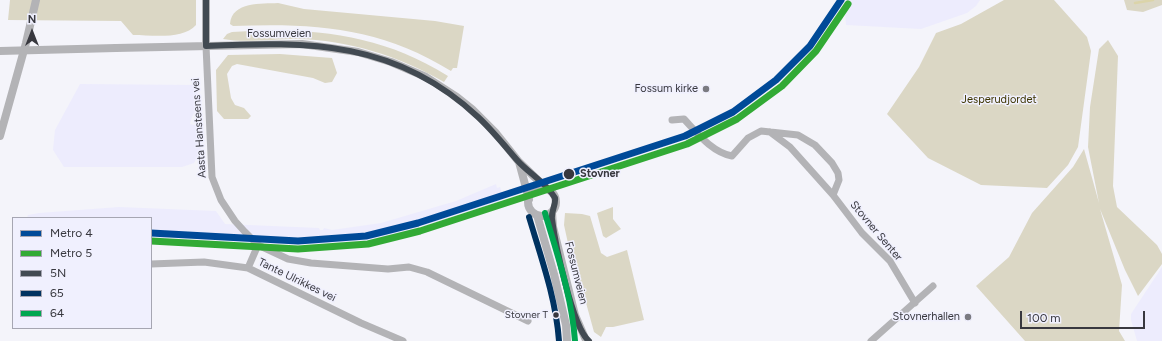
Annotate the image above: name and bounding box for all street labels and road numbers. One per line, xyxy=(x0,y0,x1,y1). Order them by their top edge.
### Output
street label: Fossumveien xyxy=(247,27,311,41)
street label: Aasta Hansteens vei xyxy=(189,78,209,178)
street label: Stovner Senter xyxy=(847,198,905,264)
street label: Fossumveien xyxy=(562,240,590,306)
street label: Tante Ulrikkes vei xyxy=(256,255,338,305)

